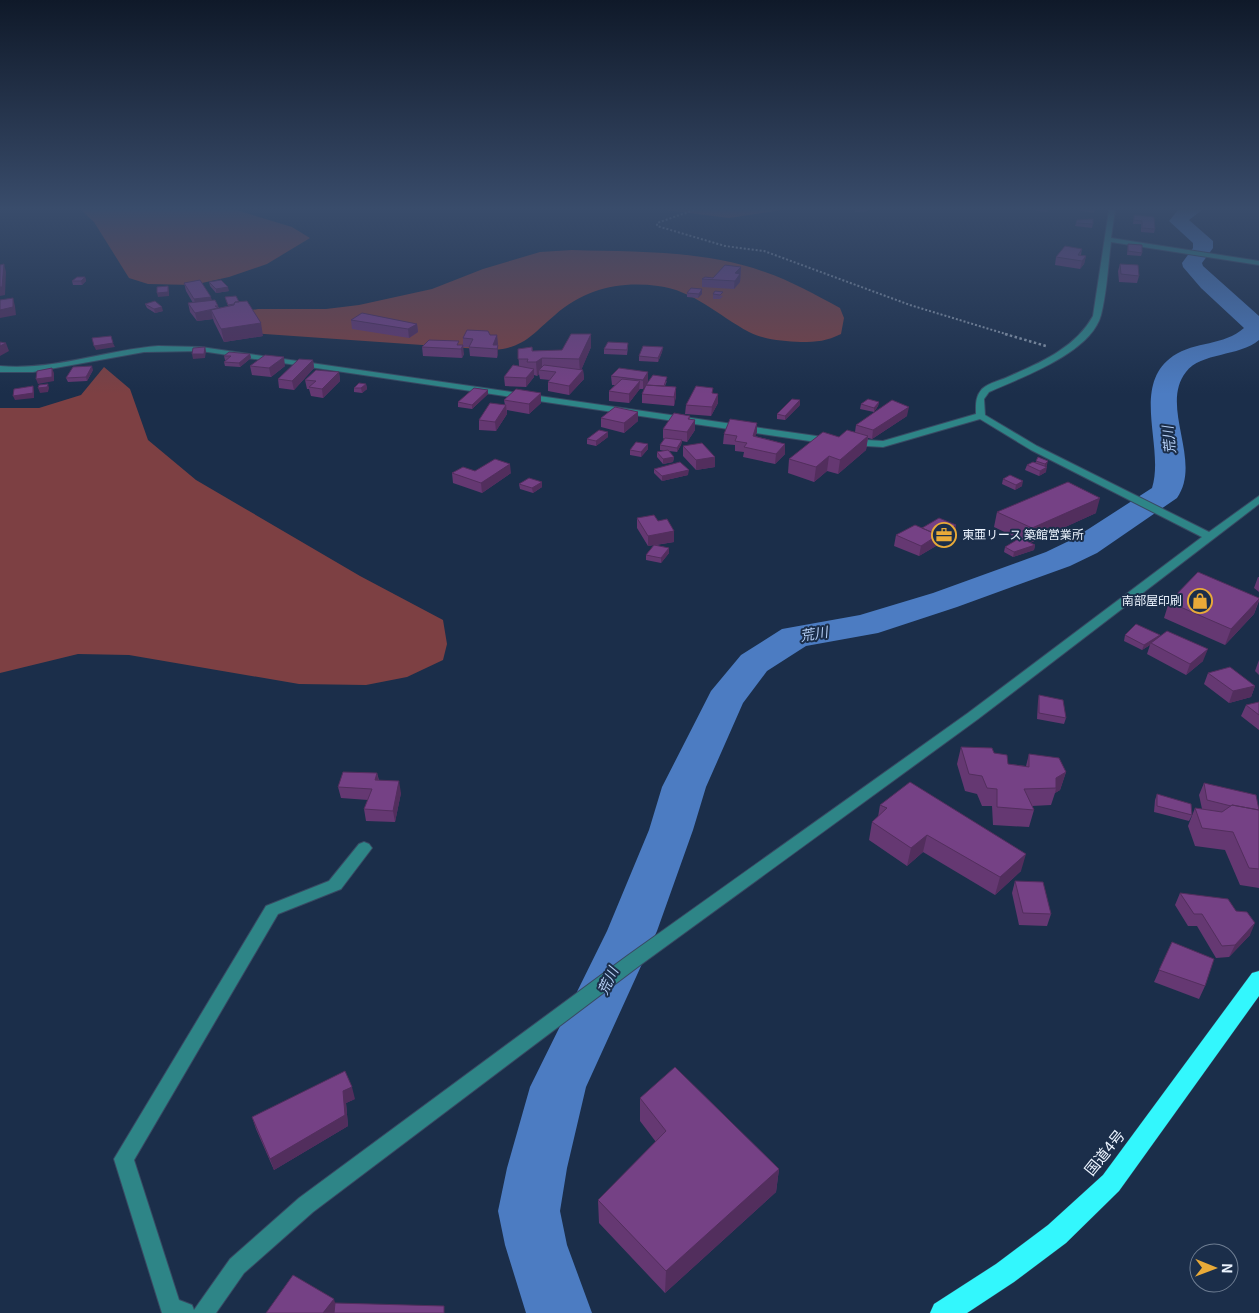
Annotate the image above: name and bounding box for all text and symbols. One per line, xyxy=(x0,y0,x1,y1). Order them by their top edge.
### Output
water label: 荒川 xyxy=(1156,423,1179,455)
office icon: 東亜リース 築館営業所 xyxy=(931,522,957,548)
place label: 東亜リース 築館営業所 xyxy=(962,525,1084,542)
shop icon: 南部屋印刷 xyxy=(1187,588,1213,614)
place label: 南部屋印刷 xyxy=(1122,591,1182,608)
water label: 荒川 xyxy=(798,620,831,645)
water label: 荒川 xyxy=(592,962,623,997)
street label: 国道4号 xyxy=(1079,1125,1129,1179)
north arrow xyxy=(1189,1243,1239,1293)
text: N xyxy=(1218,1263,1238,1274)

